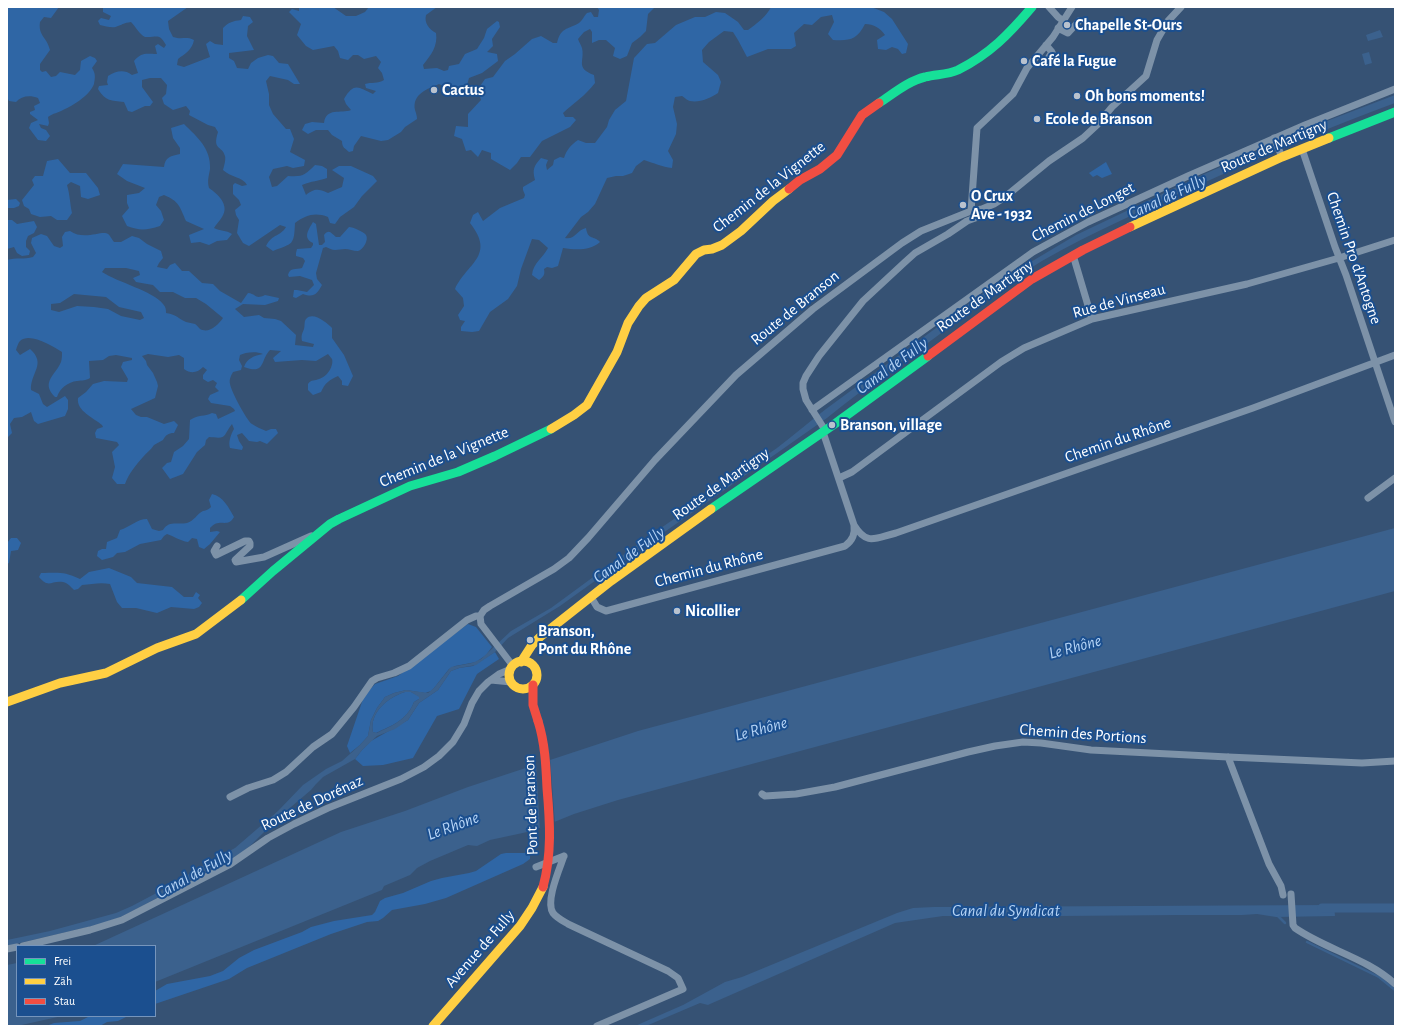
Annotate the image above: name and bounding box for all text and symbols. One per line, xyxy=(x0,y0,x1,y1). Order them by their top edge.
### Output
place label: Chapelle St-Ours xyxy=(1075,15,1182,35)
marker: Chapelle St-Ours xyxy=(1062,20,1072,30)
place label: Café la Fugue xyxy=(1032,51,1116,71)
marker: Café la Fugue xyxy=(1019,56,1029,66)
place label: Cactus xyxy=(442,80,484,100)
marker: Cactus xyxy=(429,85,439,95)
place label: Oh bons moments! xyxy=(1085,86,1205,106)
marker: Oh bons moments! xyxy=(1072,91,1082,101)
place label: Ecole de Branson xyxy=(1045,109,1153,129)
marker: Ecole de Branson xyxy=(1032,114,1042,124)
street label: Route de Martigny xyxy=(1218,115,1330,177)
street label: Chemin de la Vignette xyxy=(709,137,829,237)
water label: Canal de Fully xyxy=(1125,170,1209,224)
street label: Chemin de Longet xyxy=(1029,178,1137,246)
place label: O Crux Ave - 1932 xyxy=(971,186,1032,224)
street label: Chemin Pro d'Antogne xyxy=(1322,189,1386,327)
marker: O Crux Ave - 1932 xyxy=(958,200,968,210)
street label: Route de Martigny xyxy=(933,255,1037,337)
street label: Route de Branson xyxy=(747,266,843,350)
street label: Rue de Vinseau xyxy=(1071,279,1167,323)
water label: Canal de Fully xyxy=(852,333,932,399)
street label: Chemin du Rhône xyxy=(1062,413,1174,467)
place label: Branson, village xyxy=(840,415,942,435)
marker: Branson, village xyxy=(827,420,837,430)
street label: Chemin de la Vignette xyxy=(377,422,511,492)
street label: Route de Martigny xyxy=(669,443,773,525)
water label: Canal de Fully xyxy=(589,522,669,588)
street label: Chemin du Rhône xyxy=(653,544,765,592)
place label: Nicollier xyxy=(685,601,740,621)
marker: Nicollier xyxy=(672,606,682,616)
place label: Branson, Pont du Rhône xyxy=(538,621,631,659)
water label: Le Rhône xyxy=(1046,630,1104,664)
marker: Branson, Pont du Rhône xyxy=(525,635,535,645)
water label: Le Rhône xyxy=(732,712,790,746)
street label: Chemin des Portions xyxy=(1019,720,1147,748)
street label: Pont de Branson xyxy=(520,754,542,856)
street label: Route de Dorénaz xyxy=(258,771,366,835)
water label: Le Rhône xyxy=(424,807,482,845)
water label: Canal de Fully xyxy=(152,845,236,903)
water label: Canal du Syndicat xyxy=(952,901,1060,921)
street label: Avenue de Fully xyxy=(441,906,519,992)
legend xyxy=(16,945,156,1017)
text: Frei xyxy=(54,955,71,967)
text: Zäh xyxy=(54,975,72,987)
text: Stau xyxy=(54,995,75,1007)

